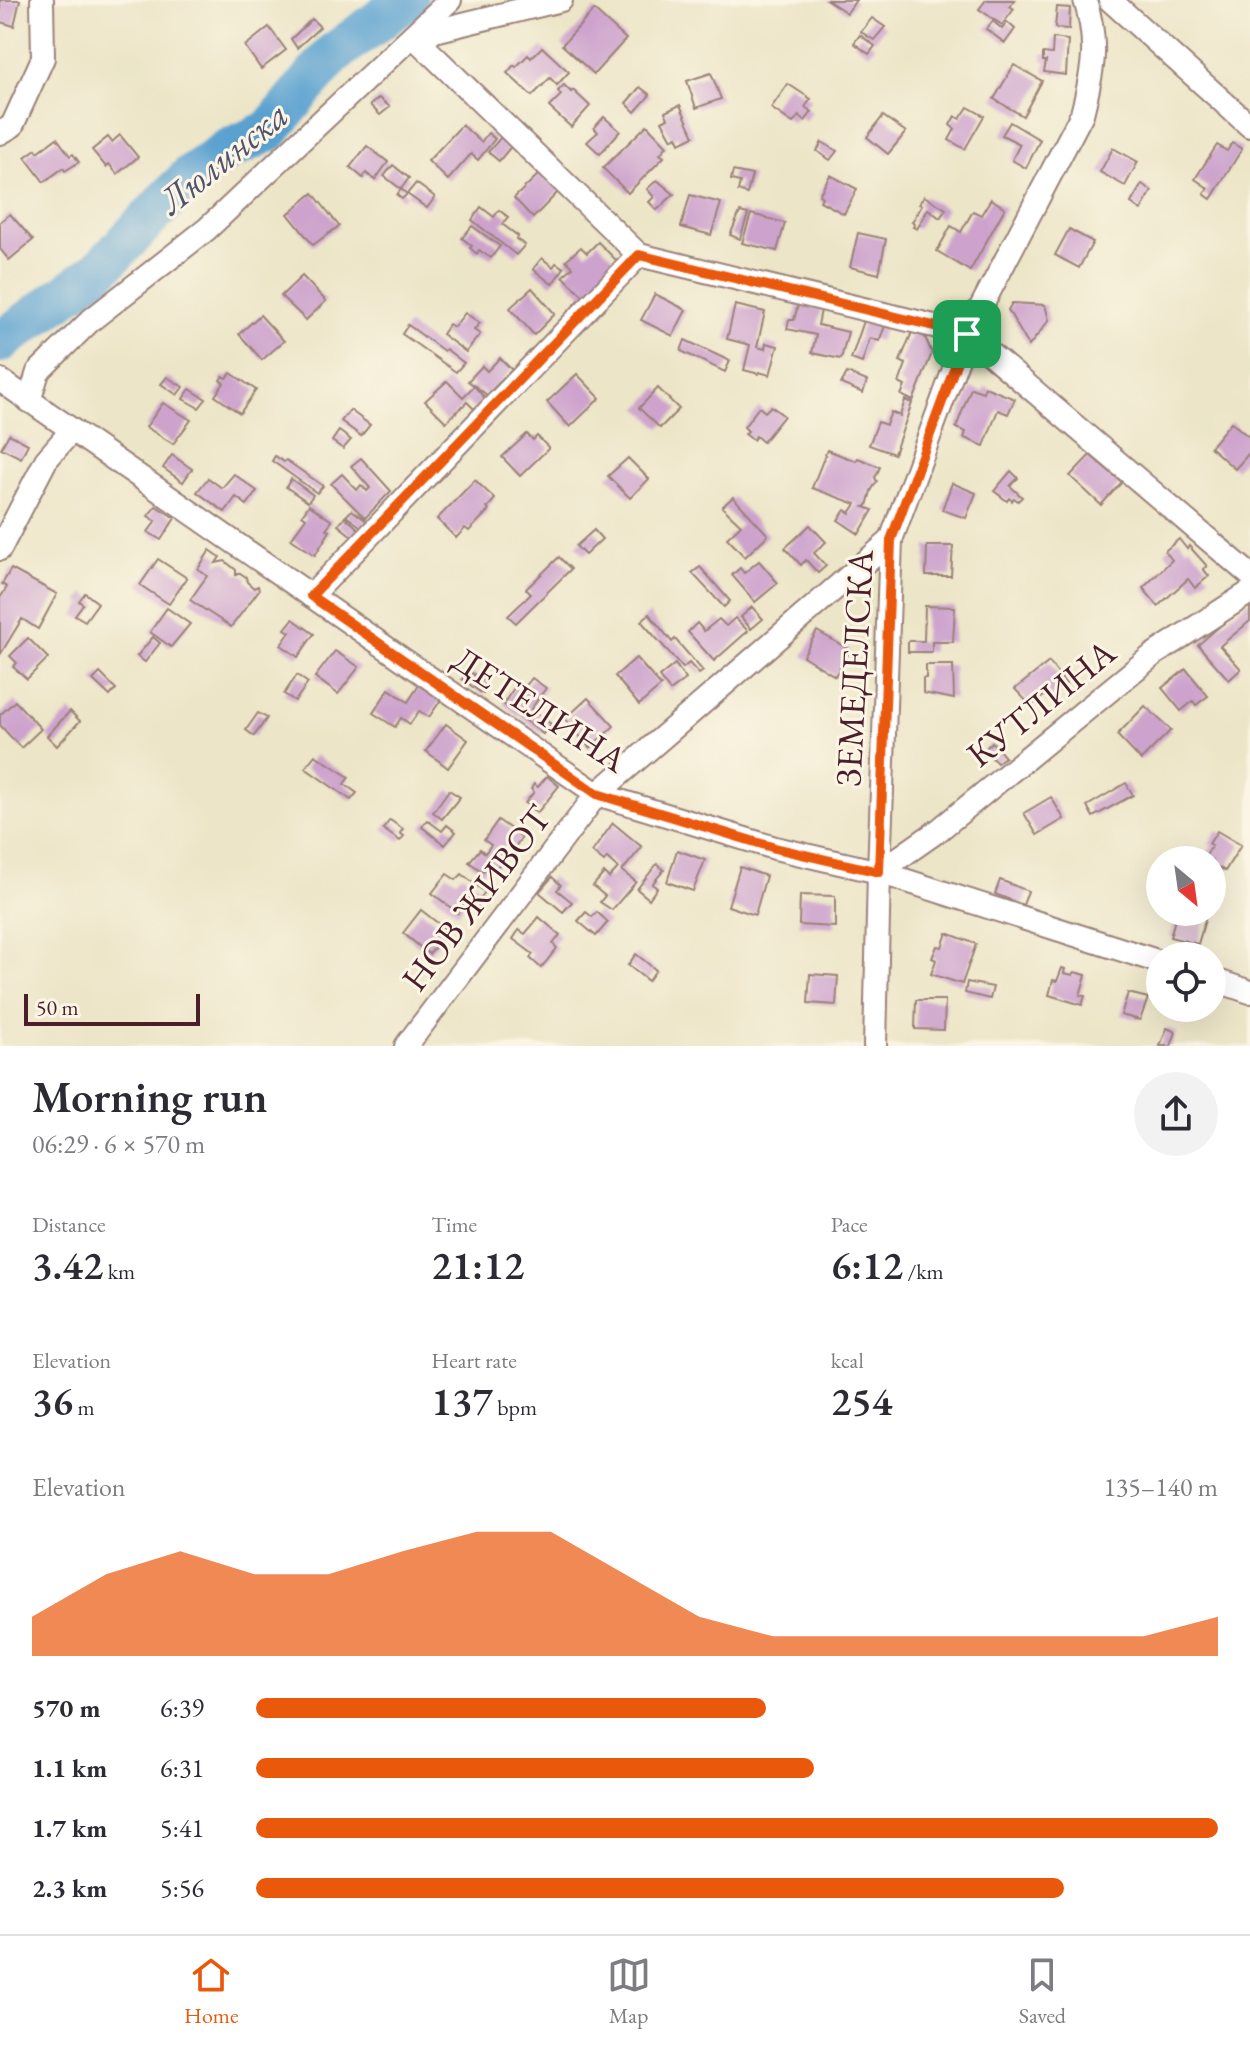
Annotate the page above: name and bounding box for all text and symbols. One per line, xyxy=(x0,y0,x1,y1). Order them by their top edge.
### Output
water label: Люлинска xyxy=(147,90,298,225)
pin xyxy=(933,300,1001,368)
icon: arrive xyxy=(945,312,989,356)
street label: ЗЕМЕДЕЛСКА xyxy=(824,547,884,788)
street label: КУТЛИНА xyxy=(957,628,1126,777)
street label: ДЕТЕЛИНА xyxy=(444,635,637,783)
street label: НОВ ЖИВОТ xyxy=(391,795,562,1000)
north arrow xyxy=(1146,846,1226,926)
map controls xyxy=(1146,846,1226,1022)
button: locate xyxy=(1146,942,1226,1022)
scale bar xyxy=(24,990,200,1026)
text: 50 m xyxy=(36,993,79,1022)
text: Morning run xyxy=(32,1068,268,1125)
button: share xyxy=(1134,1072,1218,1156)
text: 06:29 · 6 × 570 m xyxy=(32,1127,205,1161)
text: Distance xyxy=(32,1210,105,1239)
text: Time xyxy=(431,1210,477,1239)
text: Pace xyxy=(831,1210,868,1239)
text: 3.42 xyxy=(32,1239,103,1291)
text: 21:12 xyxy=(431,1239,524,1291)
text: 6:12 xyxy=(831,1239,903,1291)
text: km xyxy=(103,1257,135,1286)
text: /km xyxy=(903,1257,944,1286)
text: Elevation xyxy=(32,1346,111,1375)
text: Heart rate xyxy=(431,1346,517,1375)
text: kcal xyxy=(831,1346,864,1375)
text: 36 xyxy=(32,1375,73,1427)
text: 137 xyxy=(431,1375,493,1427)
text: 254 xyxy=(831,1375,892,1427)
text: m xyxy=(73,1393,95,1422)
text: bpm xyxy=(493,1393,537,1422)
text: Elevation xyxy=(32,1470,126,1504)
text: 135–140 m xyxy=(1103,1470,1218,1504)
text: 570 m xyxy=(32,1691,100,1725)
text: 6:39 xyxy=(160,1691,204,1725)
text: 1.1 km xyxy=(32,1751,107,1785)
text: 6:31 xyxy=(160,1751,204,1785)
text: 1.7 km xyxy=(32,1811,107,1845)
text: 5:41 xyxy=(160,1811,204,1845)
text: 2.3 km xyxy=(32,1871,107,1905)
text: 5:56 xyxy=(160,1871,204,1905)
tab: Home xyxy=(184,1953,238,2030)
tab: Map xyxy=(607,1953,651,2030)
tab: Saved xyxy=(1019,1953,1066,2030)

